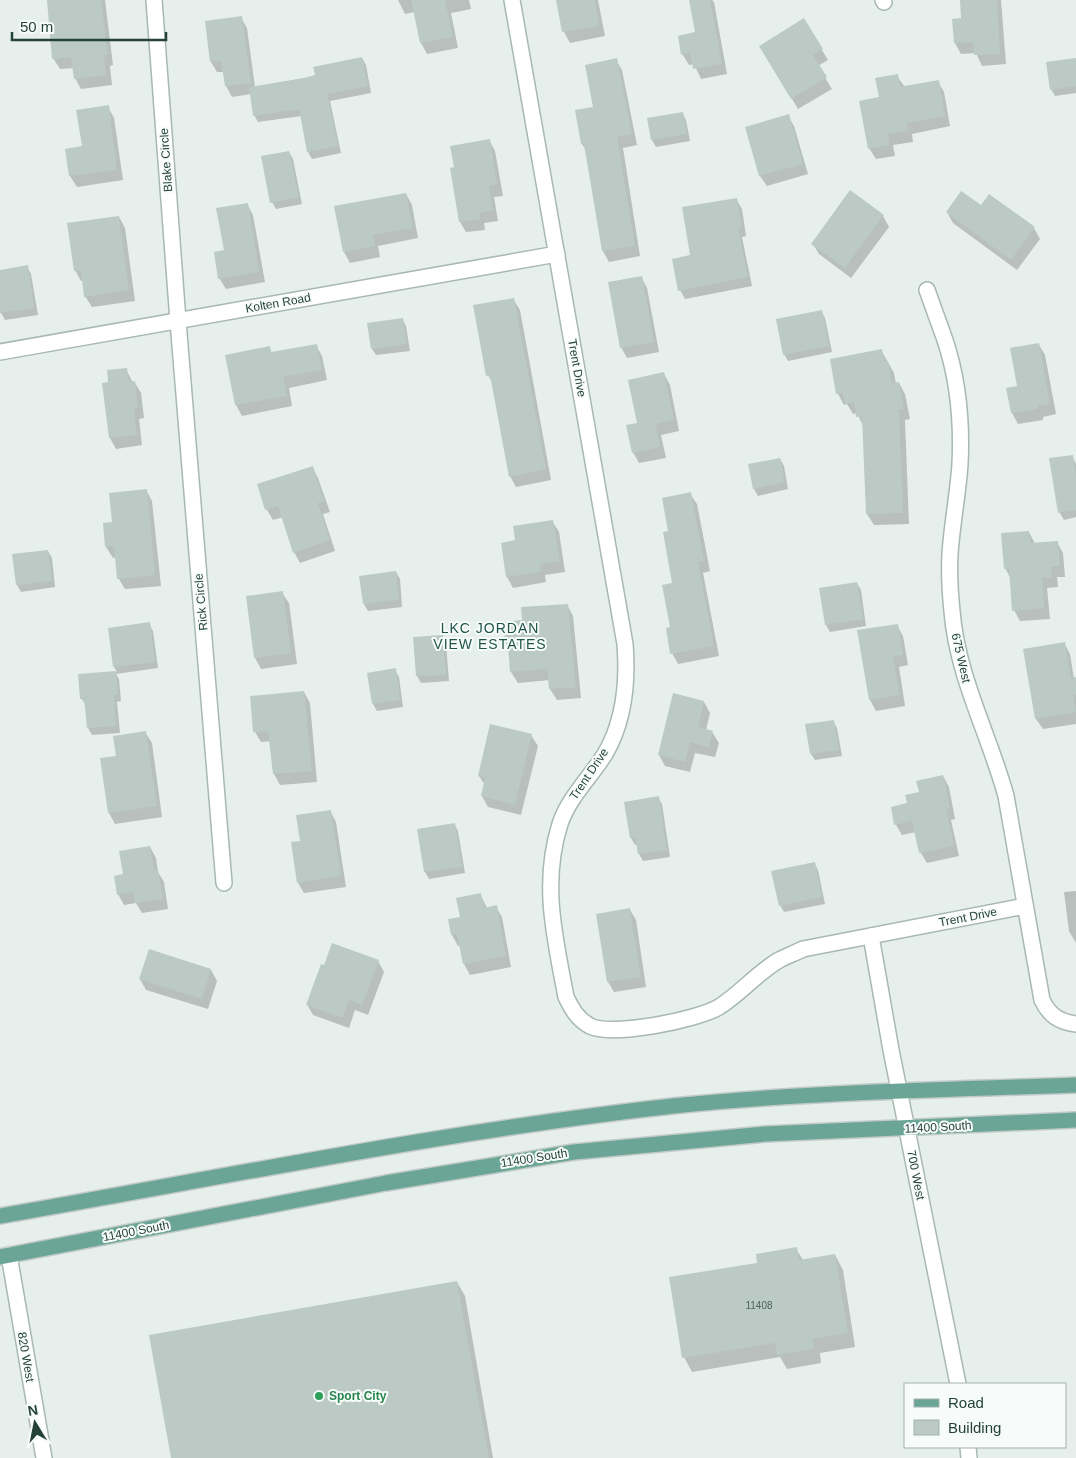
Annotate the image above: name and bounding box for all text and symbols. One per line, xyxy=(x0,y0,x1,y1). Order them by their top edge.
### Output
scale bar xyxy=(12,10,166,42)
text: 50 m xyxy=(20,18,53,35)
street label: Blake Circle xyxy=(157,127,175,192)
street label: Kolten Road xyxy=(244,290,312,316)
street label: Trent Drive xyxy=(565,338,589,399)
street label: Rick Circle xyxy=(192,573,210,631)
district label: LKC JORDAN VIEW ESTATES xyxy=(433,620,547,652)
street label: 675 West xyxy=(949,632,974,685)
street label: Trent Drive xyxy=(567,745,611,802)
street label: Trent Drive xyxy=(938,904,999,929)
street label: 11400 South xyxy=(904,1118,972,1136)
street label: 11400 South xyxy=(500,1146,568,1170)
street label: 700 West xyxy=(904,1149,928,1202)
street label: 11400 South xyxy=(102,1218,170,1244)
house number: 11408 xyxy=(745,1300,773,1311)
street label: 820 West xyxy=(15,1331,37,1384)
legend xyxy=(904,1383,1066,1448)
place label: Sport City xyxy=(329,1389,387,1403)
marker: Sport City xyxy=(313,1390,325,1402)
text: Road xyxy=(948,1394,984,1411)
north arrow xyxy=(10,1398,60,1448)
text: N xyxy=(26,1401,39,1419)
text: Building xyxy=(948,1419,1001,1436)

